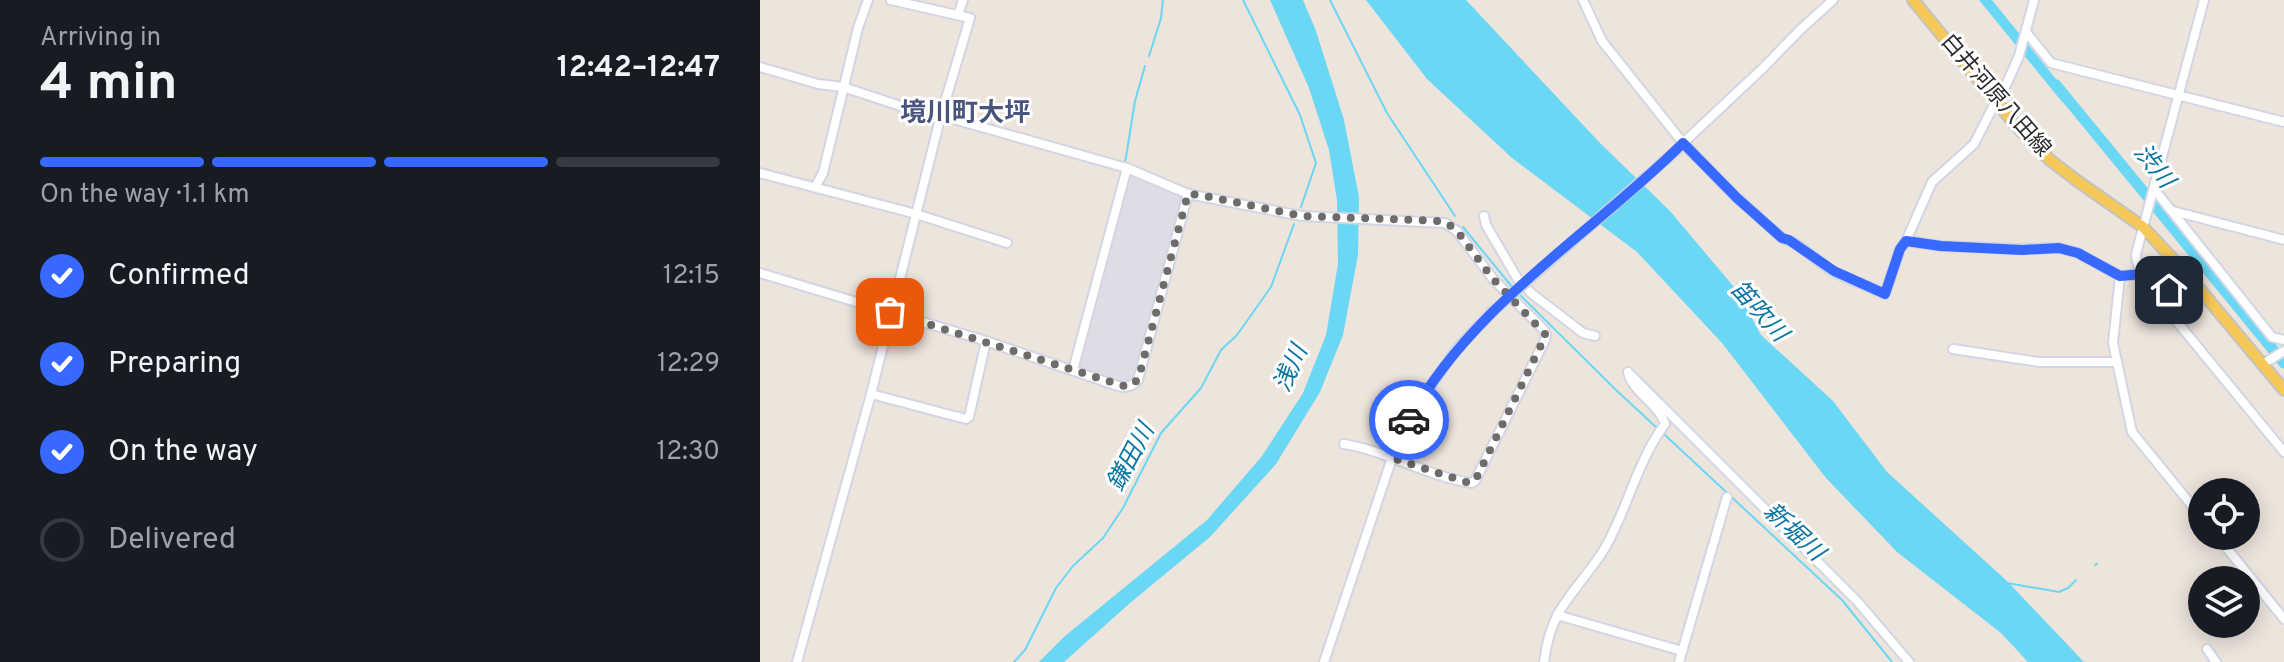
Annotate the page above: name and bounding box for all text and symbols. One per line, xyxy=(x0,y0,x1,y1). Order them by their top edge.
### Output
text: Arriving in xyxy=(40,22,161,55)
street label: 白井河原八田線 xyxy=(1934,29,2056,163)
text: 12:42–12:47 xyxy=(557,50,720,87)
text: 4 min xyxy=(40,52,177,118)
district label: 境川町大坪 xyxy=(900,98,1030,131)
water label: 渋川 xyxy=(2126,139,2182,197)
text: On the way · 1.1 km xyxy=(40,179,249,212)
icon: check xyxy=(40,254,84,298)
pin xyxy=(2135,256,2203,324)
text: Confirmed xyxy=(108,258,250,295)
text: 12:15 xyxy=(663,260,720,293)
icon: home xyxy=(2147,268,2191,312)
water label: 笛吹川 xyxy=(1723,275,1795,351)
pin xyxy=(856,278,924,346)
icon: bag xyxy=(868,290,912,334)
water label: 浅川 xyxy=(1269,338,1317,397)
icon: check xyxy=(40,342,84,386)
text: Preparing xyxy=(108,346,241,383)
text: 12:29 xyxy=(657,348,720,381)
courier xyxy=(1369,380,1449,460)
icon: car xyxy=(1387,398,1431,442)
water label: 鎌田川 xyxy=(1102,417,1164,497)
icon: check xyxy=(40,430,84,474)
text: On the way xyxy=(108,434,258,471)
text: 12:30 xyxy=(656,436,720,469)
map controls xyxy=(2188,478,2260,638)
button: locate xyxy=(2188,478,2260,550)
water label: 新堀川 xyxy=(1756,497,1832,571)
text: Delivered xyxy=(108,522,236,559)
button: layers xyxy=(2188,566,2260,638)

